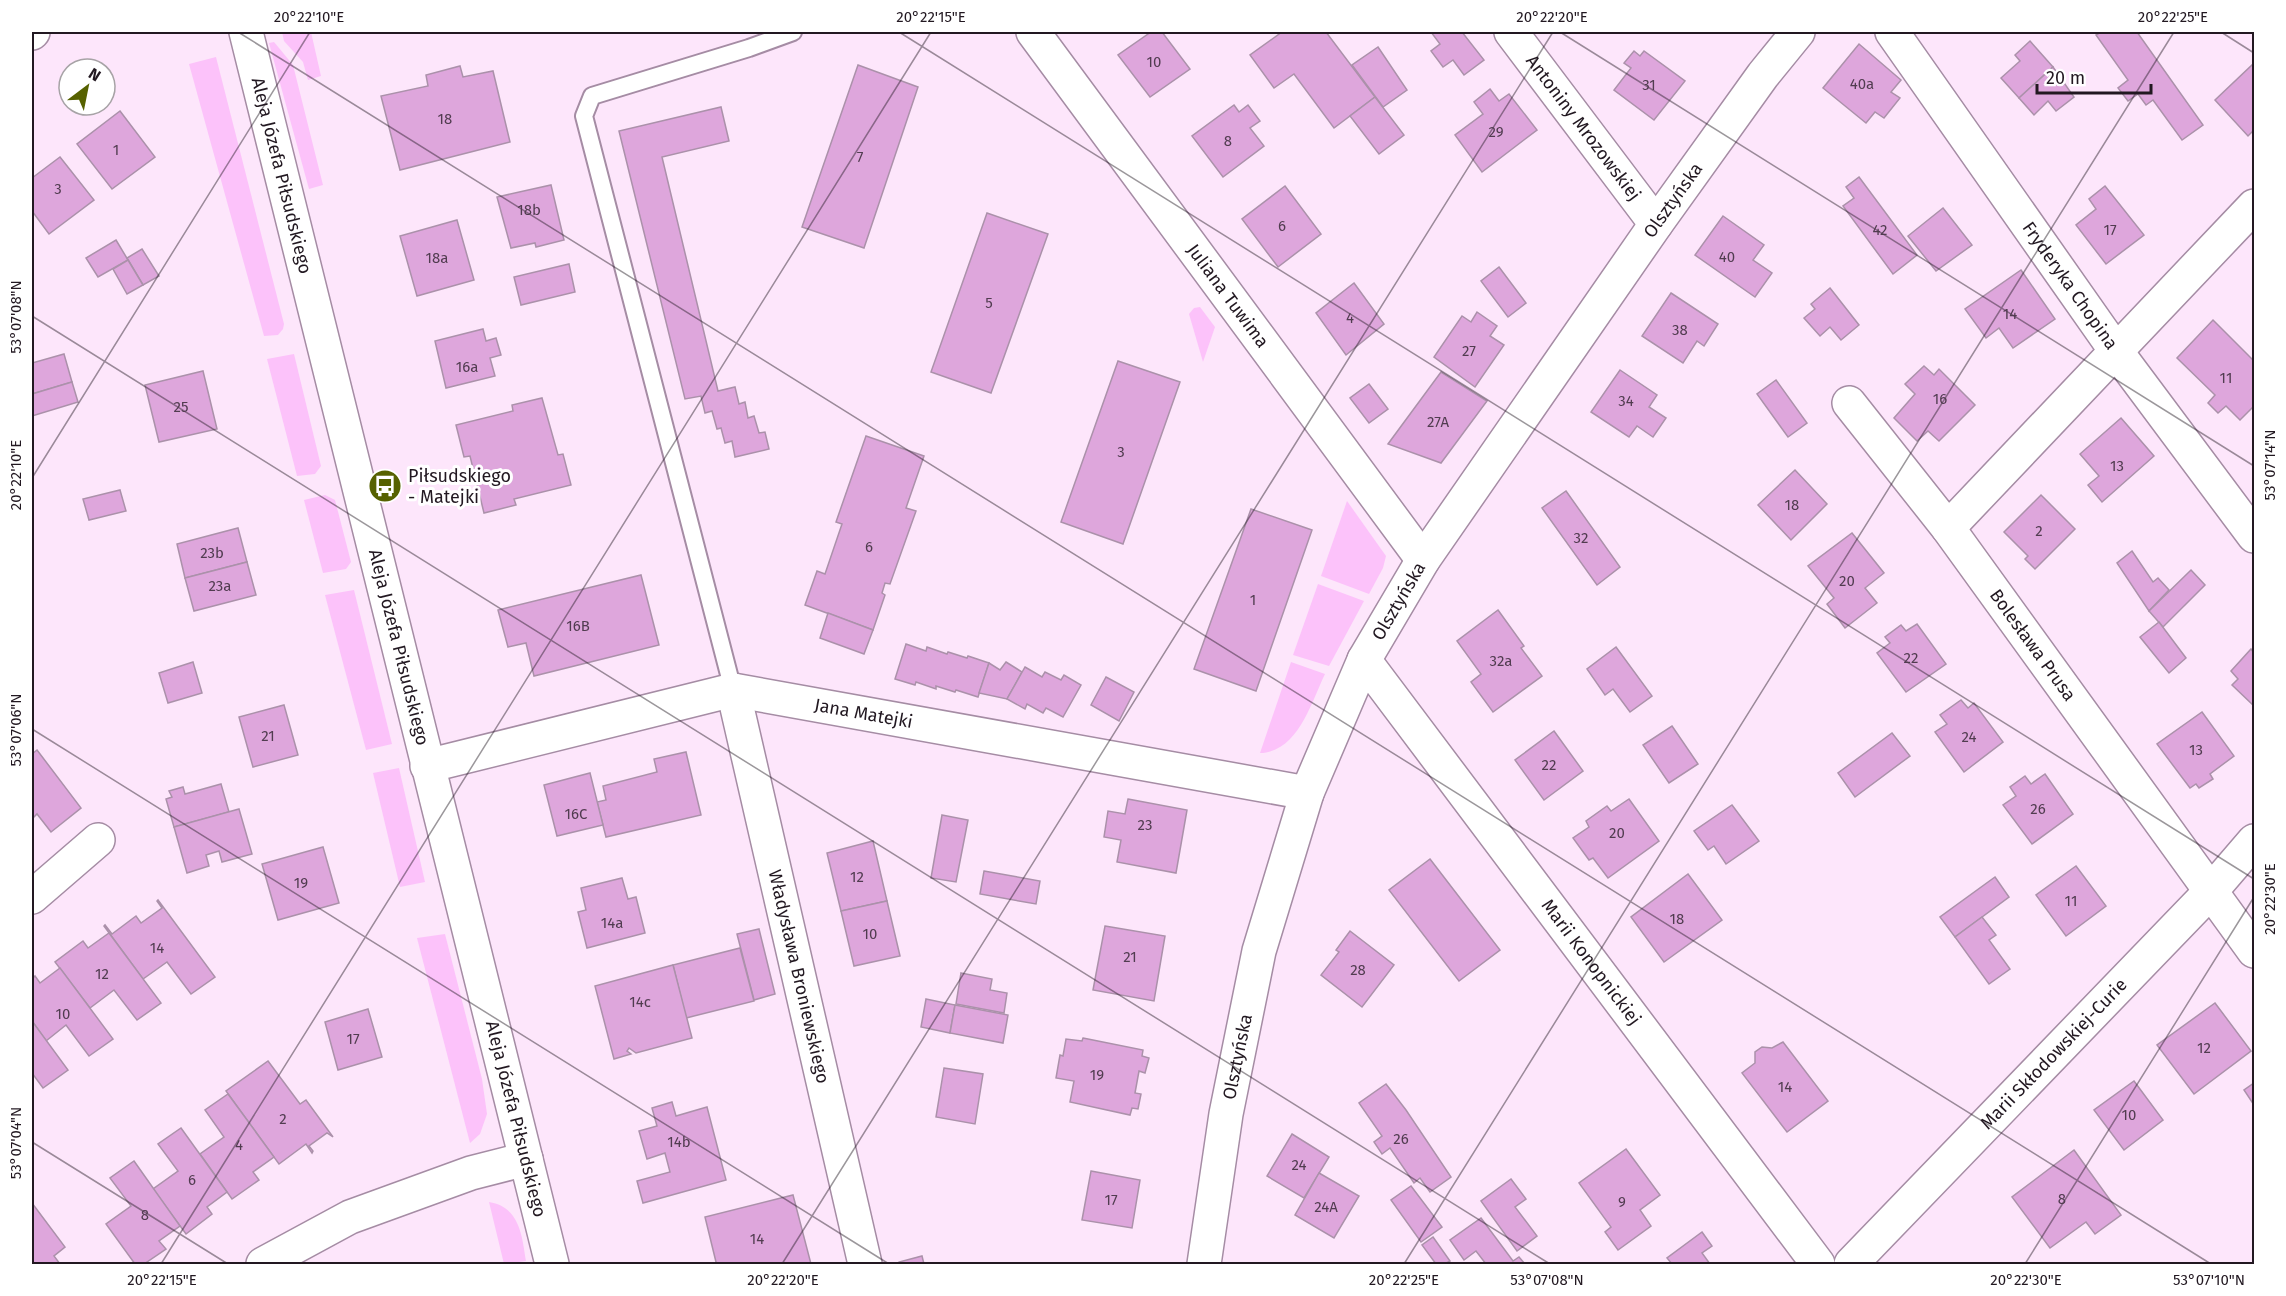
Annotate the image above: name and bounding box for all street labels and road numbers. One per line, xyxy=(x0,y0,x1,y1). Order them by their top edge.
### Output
street label: Antoniny Mrozowskiej xyxy=(1521,51,1645,205)
street label: Aleja Józefa Piłsudskiego xyxy=(247,75,317,276)
street label: Olsztyńska xyxy=(1639,158,1707,242)
street label: Fryderyka Chopina xyxy=(2018,218,2123,354)
street label: Juliana Tuwima xyxy=(1182,240,1273,352)
street label: Aleja Józefa Piłsudskiego xyxy=(364,547,434,748)
street label: Olsztyńska xyxy=(1367,558,1430,644)
street label: Bolesława Prusa xyxy=(1985,585,2081,705)
street label: Jana Matejki xyxy=(813,694,915,733)
street label: Władysława Broniewskiego xyxy=(764,868,834,1086)
street label: Marii Konopnickiej xyxy=(1537,895,1646,1029)
street label: Marii Skłodowskiej-Curie xyxy=(1976,974,2132,1134)
street label: Olsztyńska xyxy=(1218,1012,1257,1102)
street label: Aleja Józefa Piłsudskiego xyxy=(481,1019,551,1219)

